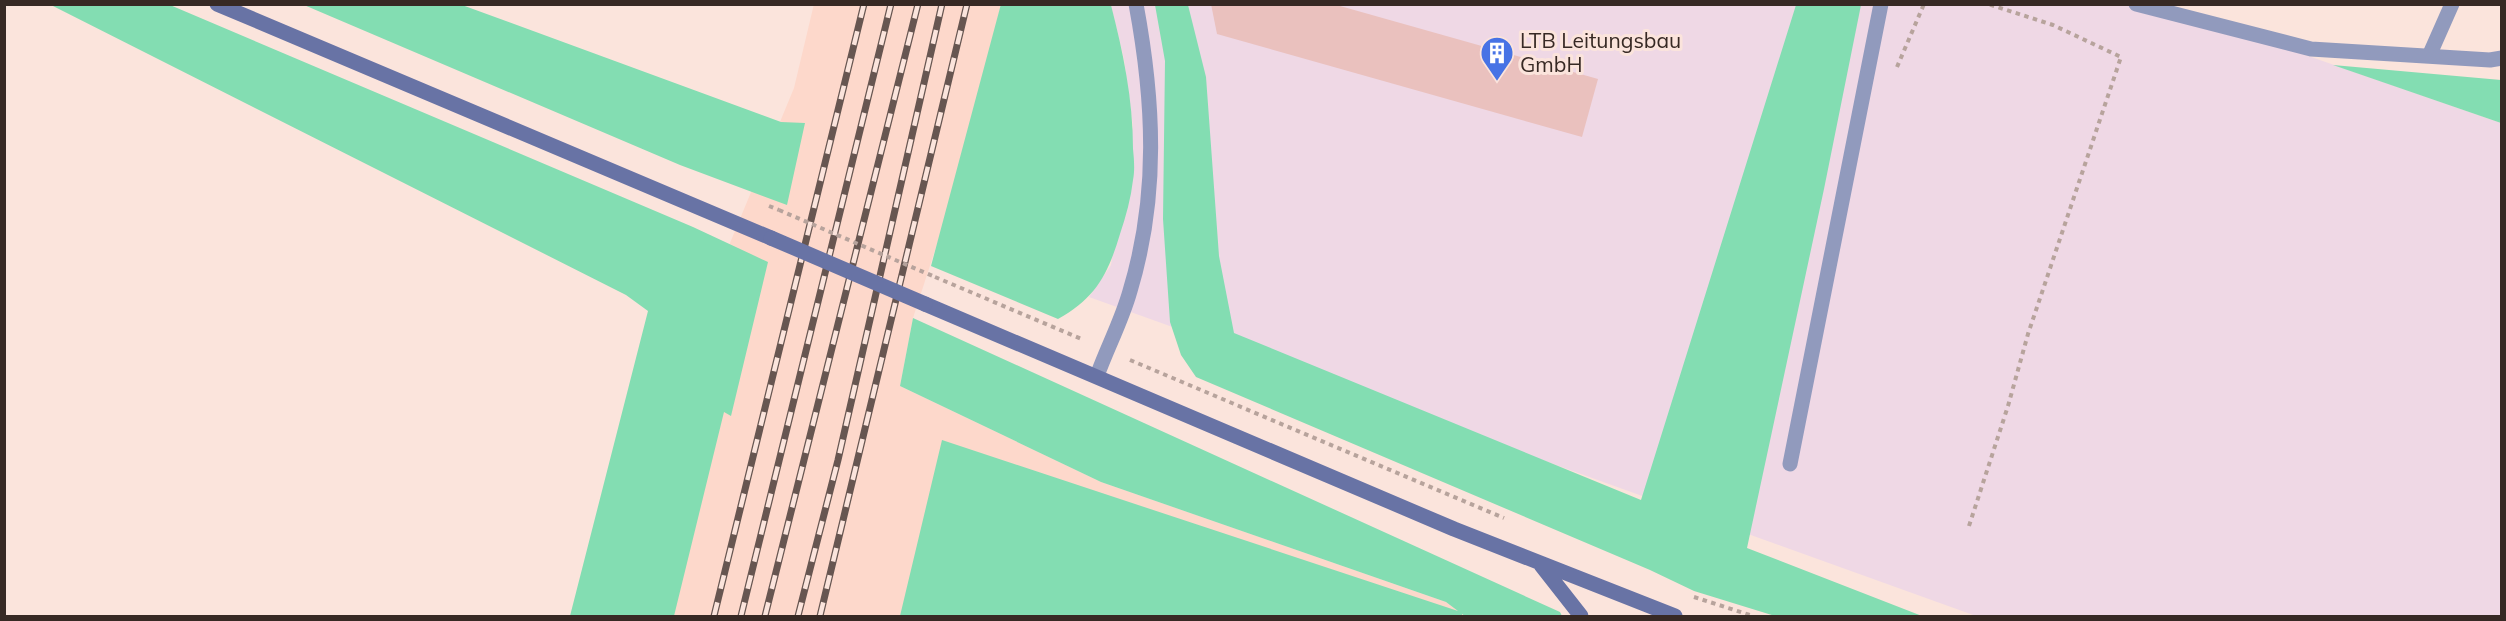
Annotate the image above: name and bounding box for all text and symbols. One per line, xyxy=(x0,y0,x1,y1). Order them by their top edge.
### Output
place label: LTB Leitungsbau GmbH xyxy=(1520,27,1681,77)
building icon: LTB Leitungsbau GmbH xyxy=(1479,35,1515,82)

